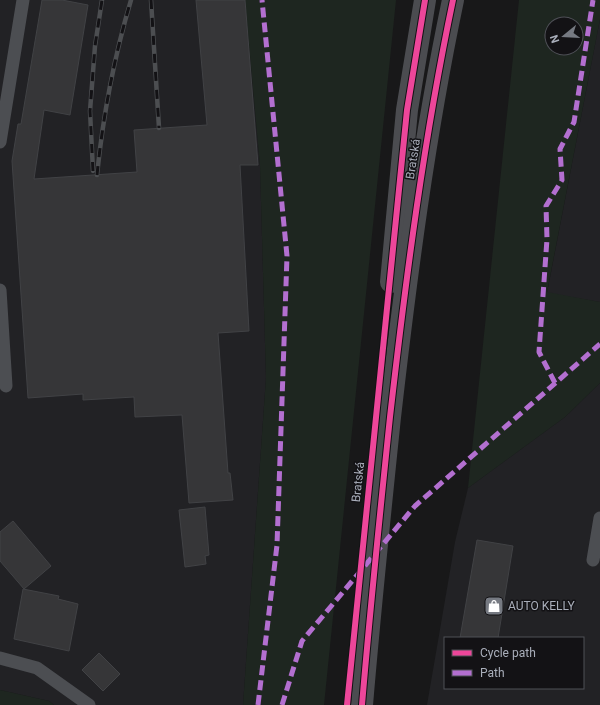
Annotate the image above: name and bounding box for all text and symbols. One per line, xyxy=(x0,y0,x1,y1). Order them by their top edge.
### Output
north arrow xyxy=(544,16,584,56)
text: N xyxy=(548,33,562,45)
street label: Bratská xyxy=(403,138,423,180)
street label: Bratská xyxy=(349,461,367,503)
shop icon: AUTO KELLY xyxy=(483,595,505,617)
place label: AUTO KELLY xyxy=(508,599,576,613)
legend xyxy=(444,637,584,689)
text: Cycle path xyxy=(480,646,536,660)
text: Path xyxy=(480,666,505,680)

